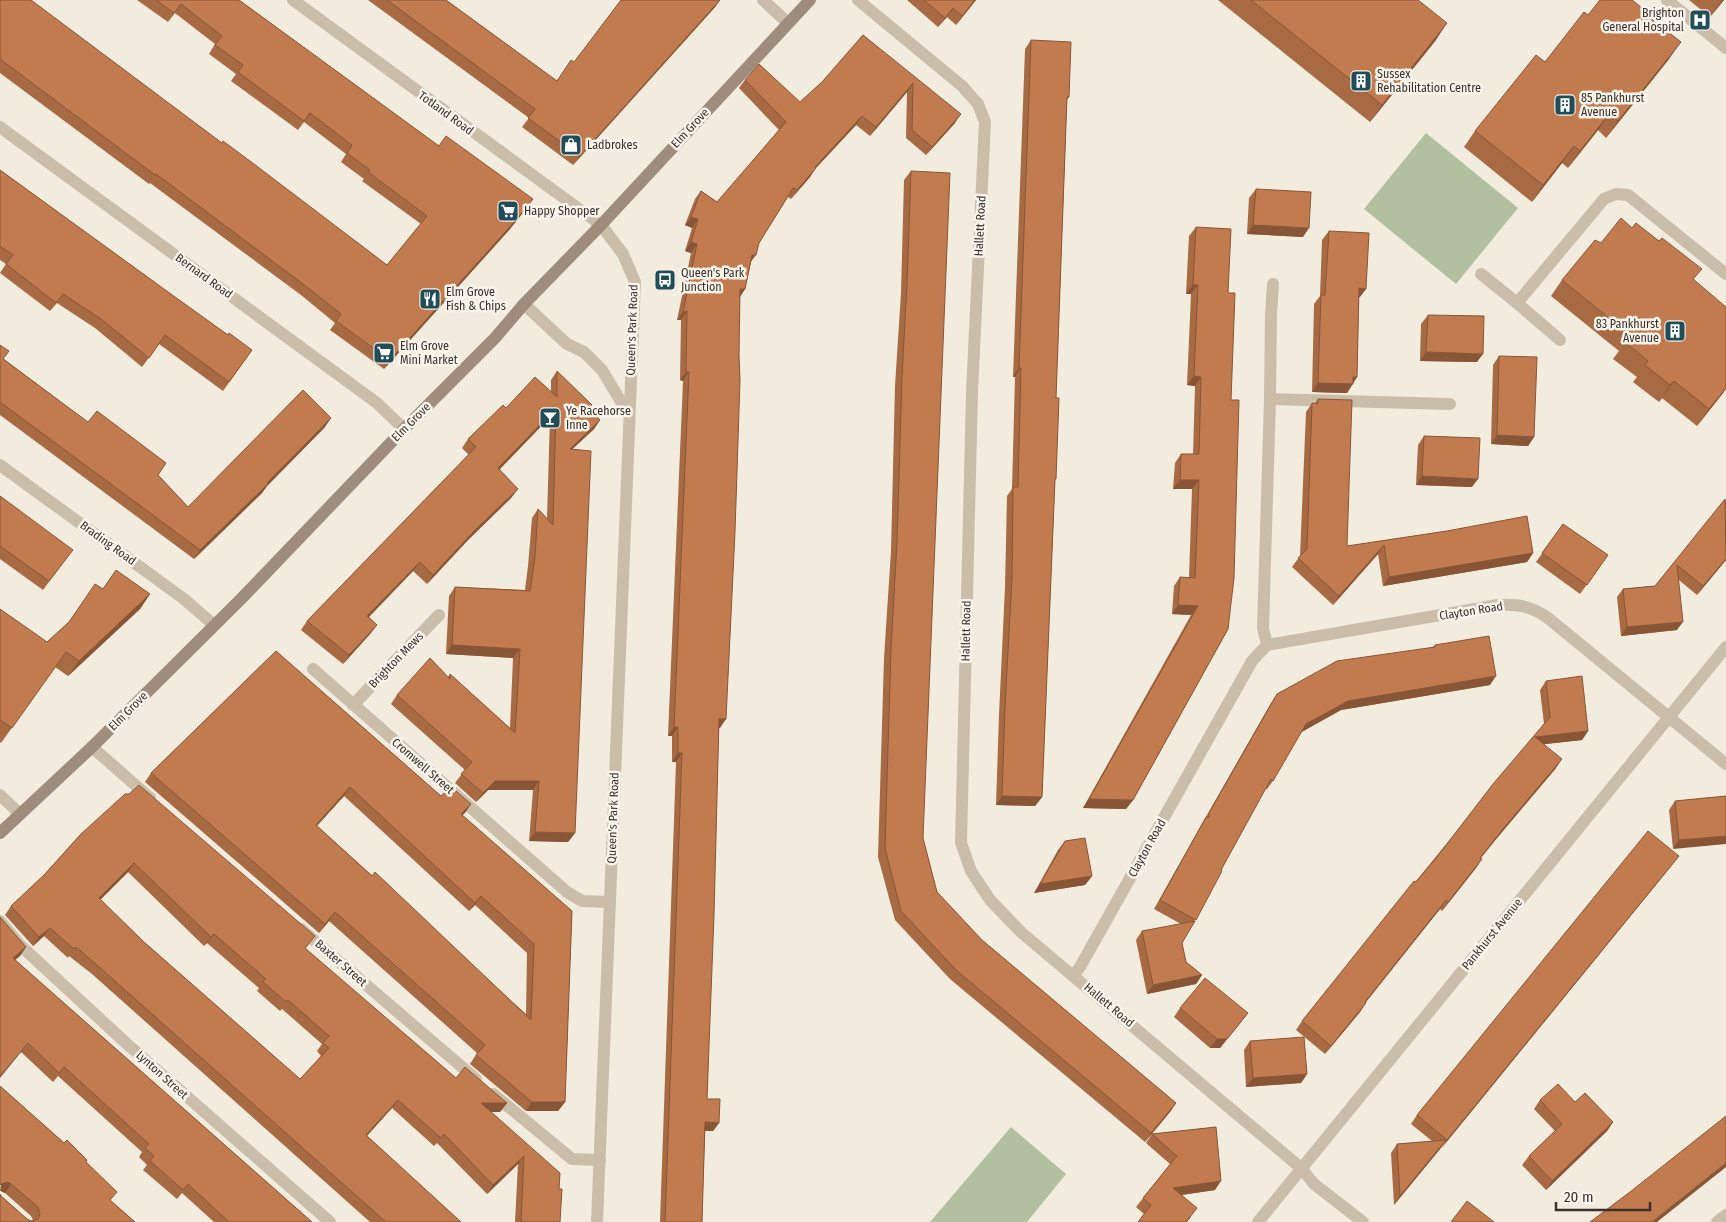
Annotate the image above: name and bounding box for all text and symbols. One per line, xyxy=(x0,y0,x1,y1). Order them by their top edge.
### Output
place label: Brighton General Hospital xyxy=(1602,6,1684,34)
hospital icon: Brighton General Hospital xyxy=(1688,8,1712,32)
place label: Sussex Rehabilitation Centre xyxy=(1377,67,1481,95)
building icon: Sussex Rehabilitation Centre xyxy=(1349,69,1373,93)
street label: Totland Road xyxy=(416,88,476,138)
place label: 85 Pankhurst Avenue xyxy=(1581,91,1645,119)
building icon: 85 Pankhurst Avenue xyxy=(1553,93,1577,117)
street label: Elm Grove xyxy=(668,105,712,151)
shop icon: Ladbrokes xyxy=(559,133,583,157)
place label: Ladbrokes xyxy=(587,138,638,152)
street label: Hallett Road xyxy=(971,195,989,257)
supermarket icon: Happy Shopper xyxy=(496,199,520,223)
place label: Happy Shopper xyxy=(524,204,600,218)
street label: Bernard Road xyxy=(173,251,235,301)
place label: Queen's Park Junction xyxy=(681,266,745,294)
bus stop icon: Queen's Park Junction xyxy=(653,268,677,292)
street label: Queen's Park Road xyxy=(623,284,641,376)
place label: Elm Grove Fish & Chips xyxy=(446,285,506,313)
restaurant icon: Elm Grove Fish & Chips xyxy=(418,287,442,311)
place label: 83 Pankhurst Avenue xyxy=(1596,317,1659,345)
building icon: 83 Pankhurst Avenue xyxy=(1663,319,1687,343)
place label: Elm Grove Mini Market xyxy=(400,339,458,367)
supermarket icon: Elm Grove Mini Market xyxy=(372,341,396,365)
street label: Elm Grove xyxy=(389,400,433,444)
place label: Ye Racehorse Inne xyxy=(566,404,631,432)
bar icon: Ye Racehorse Inne xyxy=(538,406,562,430)
street label: Brading Road xyxy=(77,518,139,568)
street label: Clayton Road xyxy=(1438,599,1504,623)
street label: Hallett Road xyxy=(958,600,974,662)
street label: Brighton Mews xyxy=(366,629,426,691)
street label: Elm Grove xyxy=(106,689,150,733)
street label: Cromwell Street xyxy=(389,735,457,797)
street label: Queen's Park Road xyxy=(604,772,622,864)
street label: Clayton Road xyxy=(1125,817,1169,879)
street label: Pankhurst Avenue xyxy=(1459,895,1525,973)
street label: Baxter Street xyxy=(312,937,370,989)
street label: Hallett Road xyxy=(1081,980,1137,1030)
street label: Lynton Street xyxy=(133,1048,191,1102)
scale bar xyxy=(1556,1180,1650,1212)
text: 20 m xyxy=(1564,1188,1594,1206)

